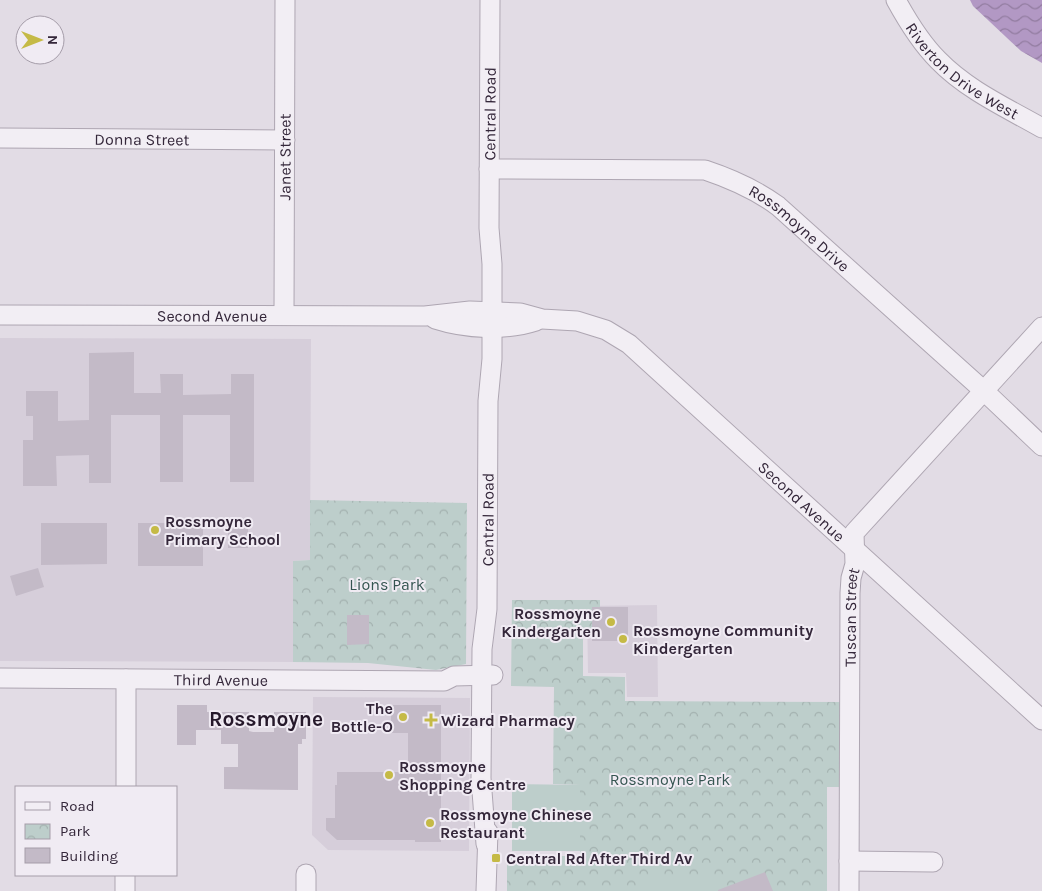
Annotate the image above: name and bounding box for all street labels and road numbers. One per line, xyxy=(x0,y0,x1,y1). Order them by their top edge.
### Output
street label: Riverton Drive West xyxy=(902,19,1022,123)
street label: Central Road xyxy=(480,67,500,161)
street label: Janet Street xyxy=(275,113,295,201)
street label: Donna Street xyxy=(94,130,190,149)
street label: Rossmoyne Drive xyxy=(746,181,853,276)
street label: Second Avenue xyxy=(157,306,267,326)
street label: Second Avenue xyxy=(754,457,849,546)
street label: Central Road xyxy=(478,473,498,566)
street label: Tuscan Street xyxy=(841,565,864,667)
street label: Third Avenue xyxy=(174,670,268,690)

